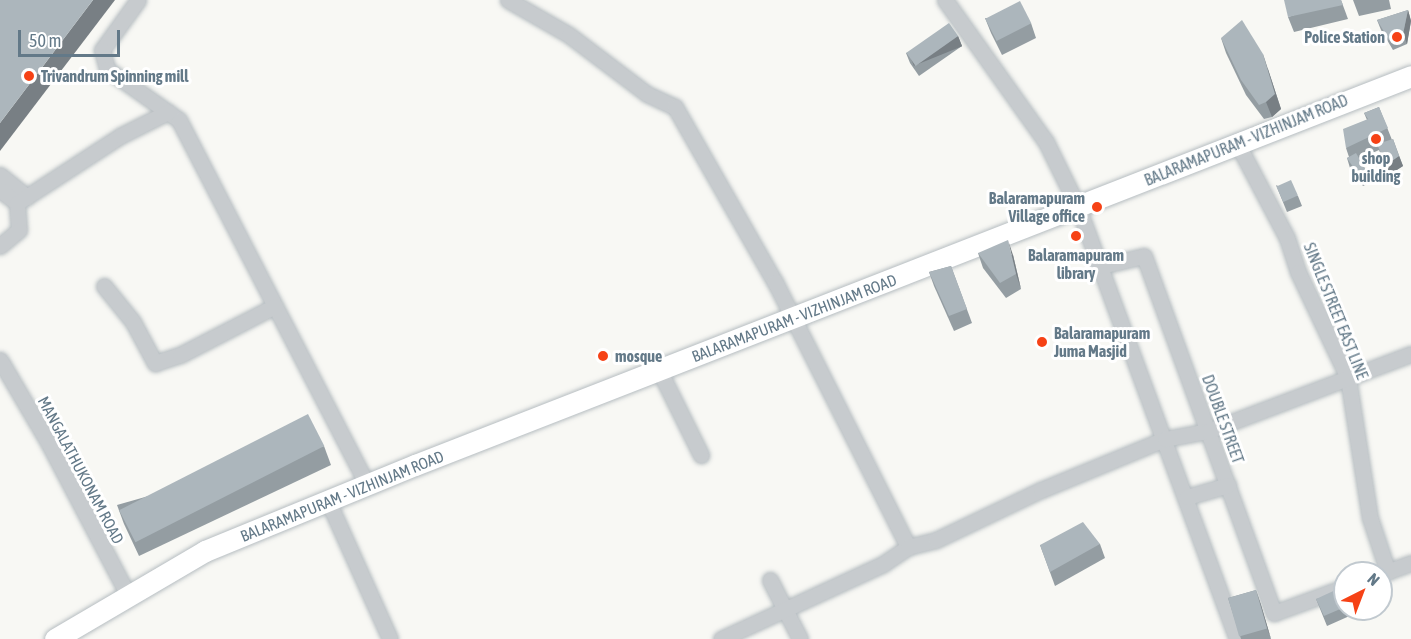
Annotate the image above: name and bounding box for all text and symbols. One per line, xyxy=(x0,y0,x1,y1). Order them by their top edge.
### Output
scale bar xyxy=(21,18,123,56)
place label: Police Station xyxy=(1304,27,1385,47)
text: 50 m xyxy=(29,30,61,51)
marker: Police Station xyxy=(1390,30,1404,44)
place label: Trivandrum Spinning mill xyxy=(41,66,189,86)
marker: Trivandrum Spinning mill xyxy=(22,69,36,83)
street label: BALARAMAPURAM - VIZHINJAM ROAD xyxy=(1141,90,1351,190)
marker: shop building xyxy=(1369,132,1383,146)
place label: shop building xyxy=(1352,148,1400,186)
place label: Balaramapuram Village office xyxy=(989,188,1085,226)
marker: Balaramapuram Village office xyxy=(1090,200,1104,214)
marker: Balaramapuram library xyxy=(1069,229,1083,243)
street label: SINGLE STREET EAST LINE xyxy=(1300,240,1372,382)
place label: Balaramapuram library xyxy=(1028,245,1124,283)
street label: BALARAMAPURAM - VIZHINJAM ROAD xyxy=(689,270,899,366)
place label: Balaramapuram Juma Masjid xyxy=(1054,323,1150,361)
marker: Balaramapuram Juma Masjid xyxy=(1035,335,1049,349)
place label: mosque xyxy=(615,346,662,366)
marker: mosque xyxy=(596,349,610,363)
street label: DOUBLE STREET xyxy=(1198,372,1248,466)
street label: MANGALATHUKONAM ROAD xyxy=(34,393,128,547)
street label: BALARAMAPURAM - VIZHINJAM ROAD xyxy=(237,446,447,546)
north arrow xyxy=(1333,561,1393,621)
text: N xyxy=(1364,569,1383,589)

